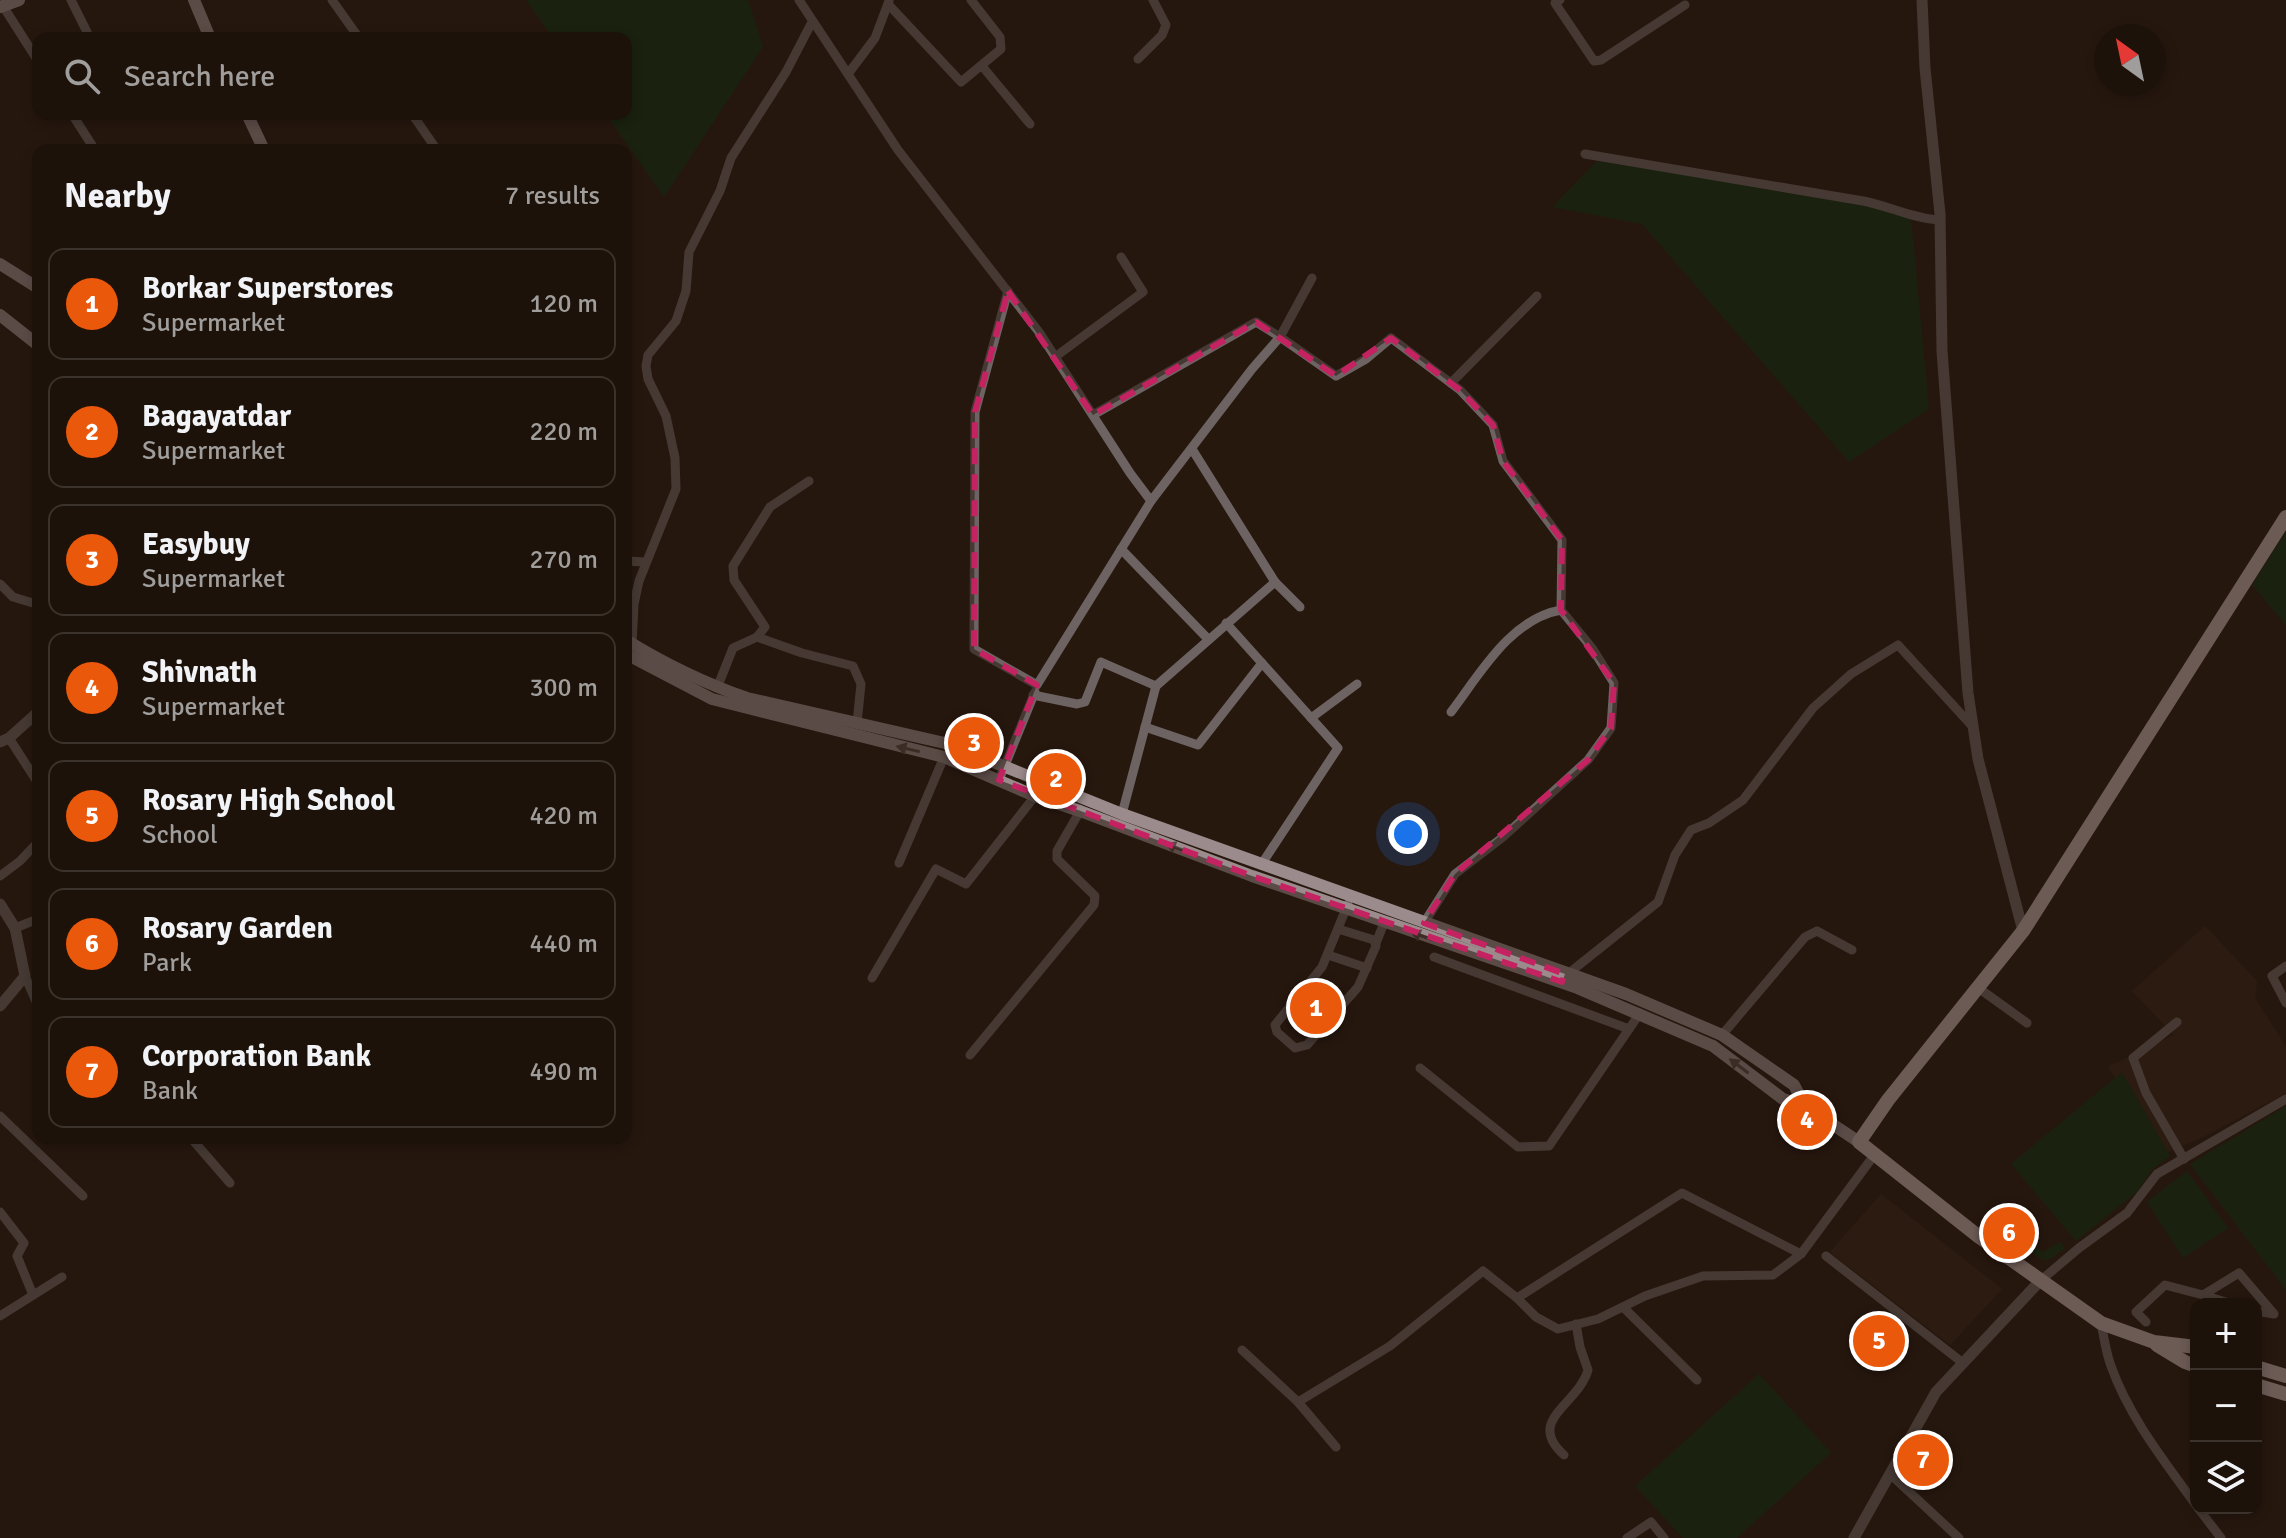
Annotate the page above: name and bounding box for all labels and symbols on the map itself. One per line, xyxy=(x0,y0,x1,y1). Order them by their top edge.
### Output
north arrow xyxy=(2094,24,2166,96)
pin: 3 xyxy=(948,713,1000,773)
one-way arrow xyxy=(895,742,920,755)
pin: 2 xyxy=(1030,749,1082,809)
your location xyxy=(1388,814,1428,854)
one-way arrow xyxy=(1165,841,1189,854)
one-way arrow xyxy=(1410,929,1434,941)
pin: 1 xyxy=(1290,978,1342,1038)
one-way arrow xyxy=(1729,1058,1749,1074)
pin: 4 xyxy=(1781,1090,1833,1150)
pin: 6 xyxy=(1983,1203,2035,1263)
pin: 5 xyxy=(1853,1311,1905,1371)
pin: 7 xyxy=(1897,1430,1949,1490)

